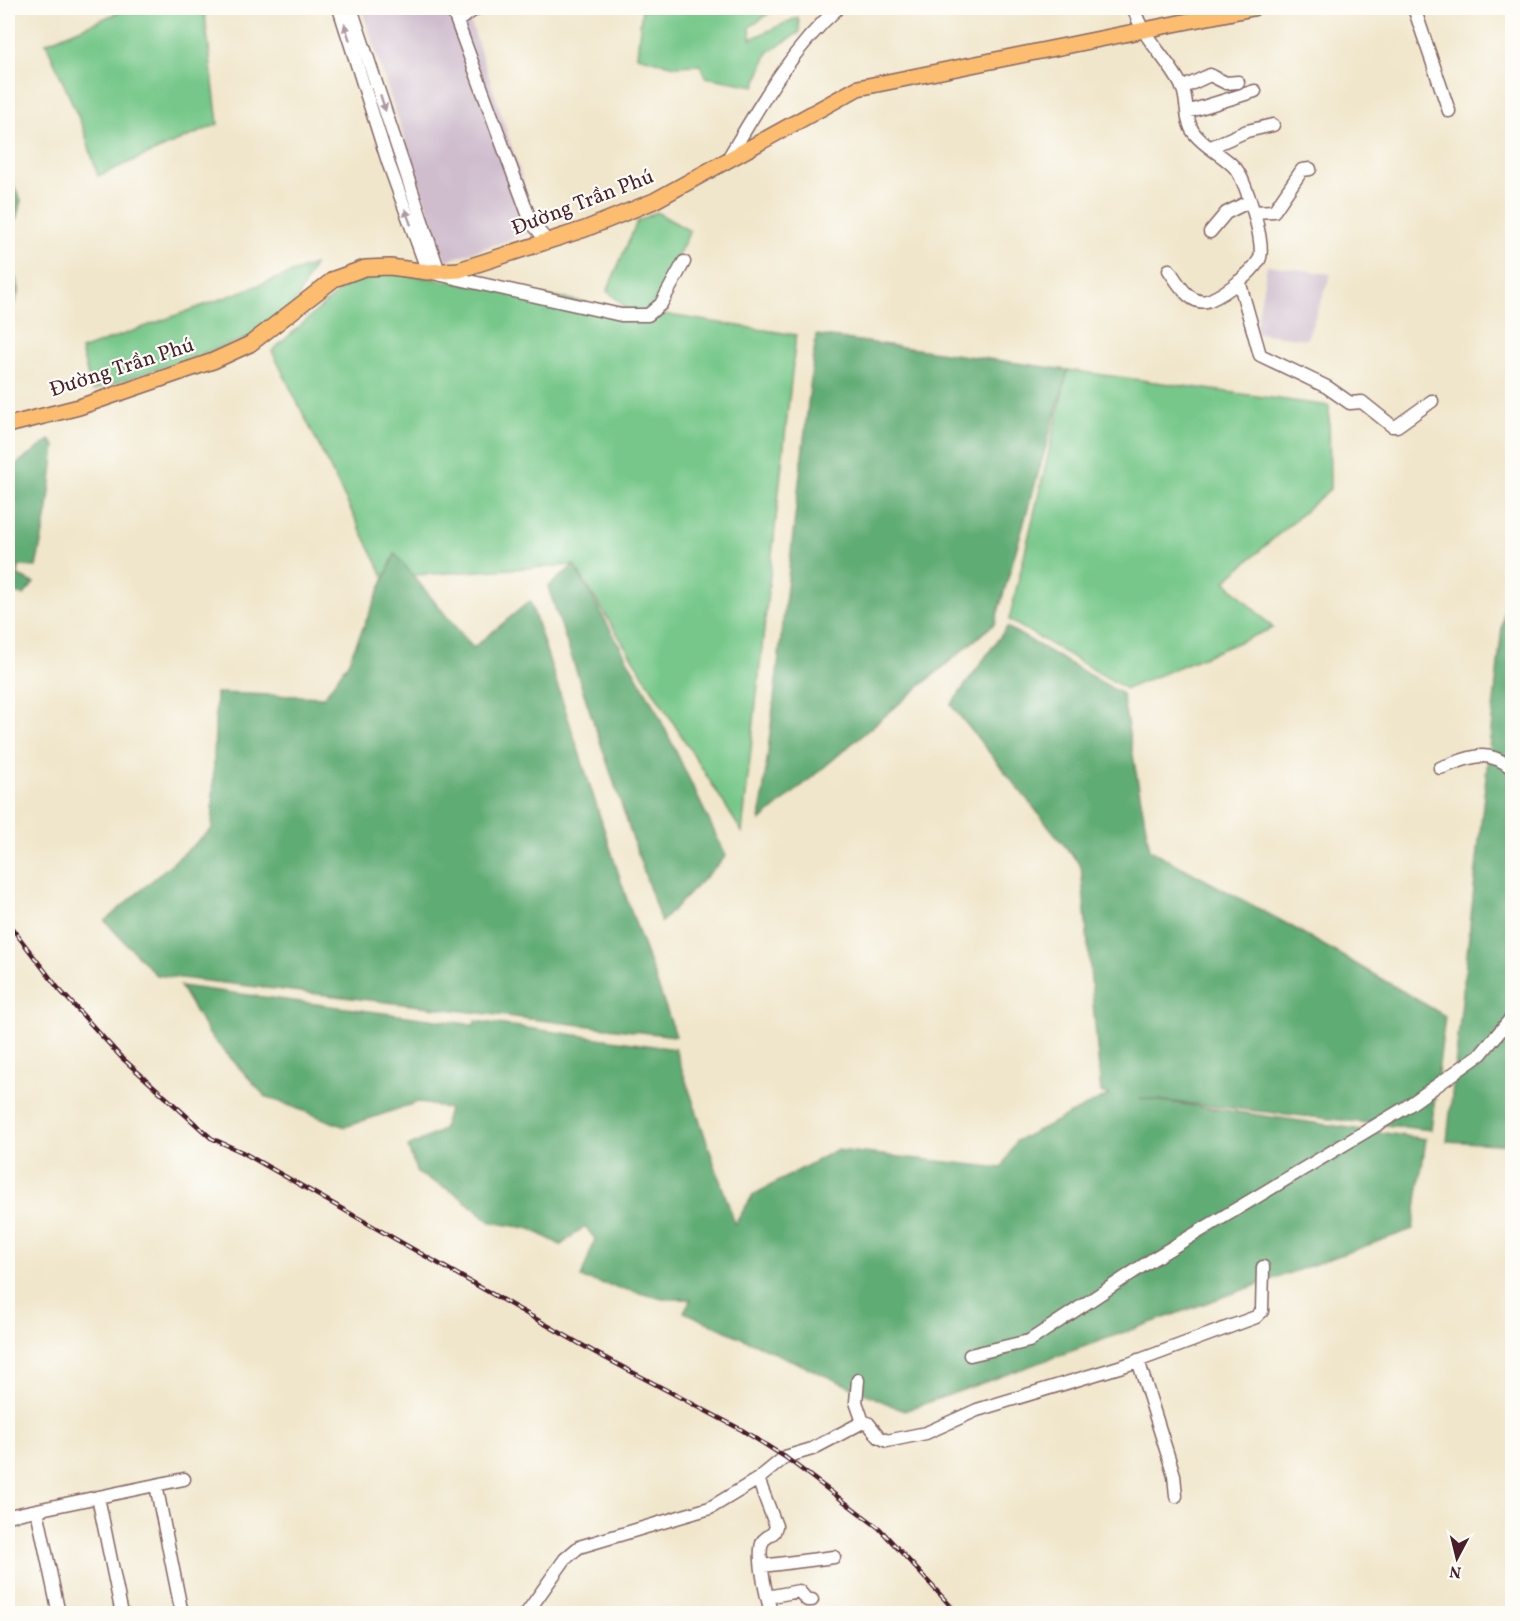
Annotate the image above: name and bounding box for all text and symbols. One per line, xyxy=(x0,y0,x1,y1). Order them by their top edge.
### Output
one-way arrow xyxy=(342,23,351,41)
one-way arrow xyxy=(378,94,388,112)
street label: Đường Trần Phú xyxy=(508,163,658,243)
one-way arrow xyxy=(402,208,412,226)
street label: Đường Trần Phú xyxy=(46,331,198,405)
north arrow xyxy=(1427,1528,1487,1588)
text: N xyxy=(1448,1559,1463,1583)

